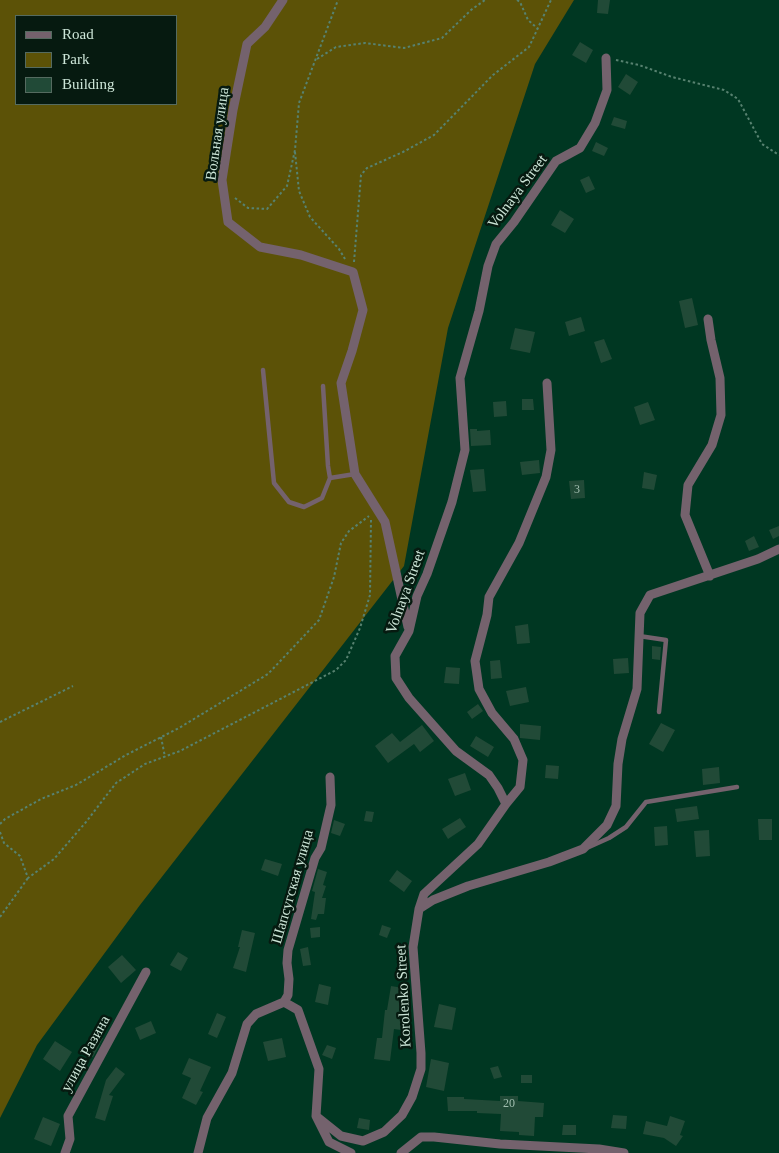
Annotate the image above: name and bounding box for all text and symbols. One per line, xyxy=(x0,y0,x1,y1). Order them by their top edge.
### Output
legend xyxy=(15,15,178,105)
text: Road xyxy=(62,26,94,42)
text: Park xyxy=(62,51,90,67)
text: Building xyxy=(62,76,115,92)
street label: Вольная улица xyxy=(203,86,233,182)
street label: Volnaya Street xyxy=(484,152,552,232)
house number: 3 xyxy=(574,483,580,497)
street label: Volnaya Street xyxy=(383,548,429,636)
street label: Шапсугская улица xyxy=(268,828,318,946)
street label: Korolenko Street xyxy=(392,944,416,1048)
street label: улица Разина xyxy=(58,1013,114,1095)
house number: 20 xyxy=(503,1097,515,1111)

